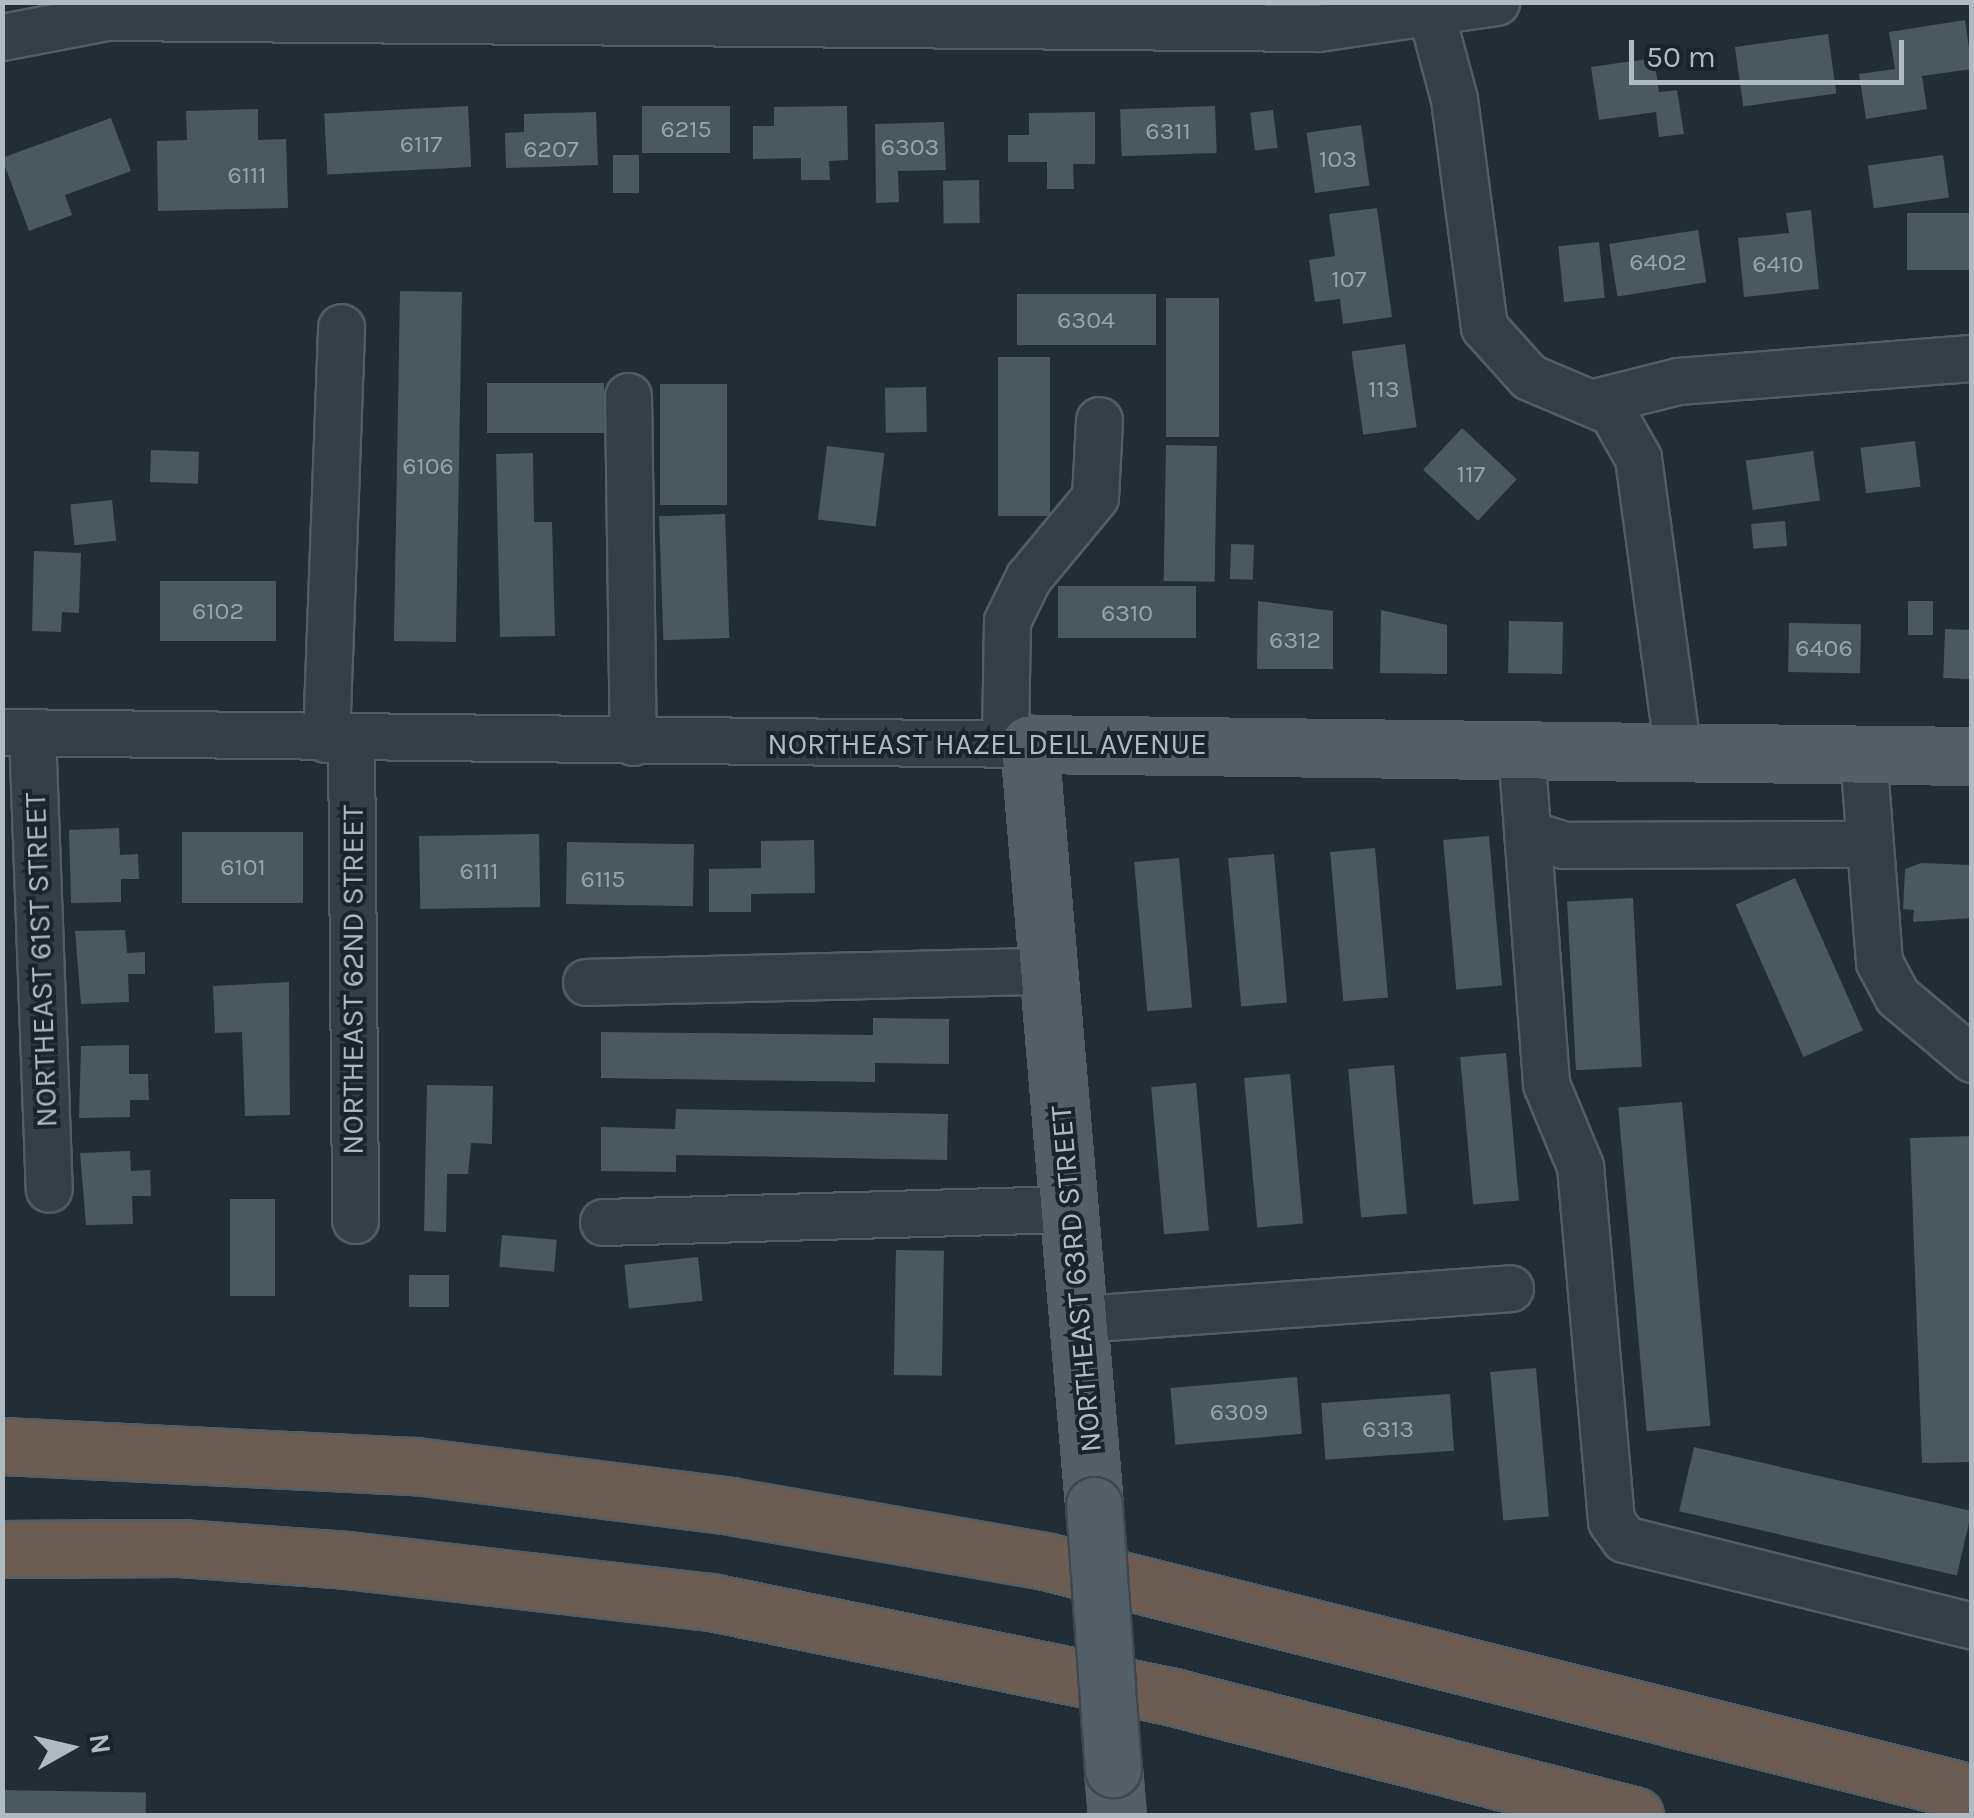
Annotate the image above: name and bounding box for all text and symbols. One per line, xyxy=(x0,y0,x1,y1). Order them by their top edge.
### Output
scale bar xyxy=(1634,20,1909,82)
text: 50 m xyxy=(1646,39,1716,75)
house number: 6215 xyxy=(660,114,712,144)
house number: 6311 xyxy=(1145,116,1191,146)
house number: 6117 xyxy=(400,129,442,159)
house number: 6303 xyxy=(881,132,939,162)
house number: 6207 xyxy=(523,134,579,164)
house number: 103 xyxy=(1319,144,1357,174)
house number: 6111 xyxy=(227,160,267,190)
house number: 6402 xyxy=(1629,247,1687,277)
house number: 6410 xyxy=(1752,249,1804,279)
house number: 107 xyxy=(1332,264,1366,294)
house number: 6304 xyxy=(1057,305,1115,335)
house number: 113 xyxy=(1368,374,1400,404)
house number: 6106 xyxy=(402,451,454,481)
house number: 117 xyxy=(1457,459,1485,489)
house number: 6102 xyxy=(192,596,244,626)
house number: 6310 xyxy=(1101,598,1153,628)
house number: 6312 xyxy=(1269,625,1321,655)
house number: 6406 xyxy=(1795,633,1853,663)
street label: NORTHEAST HAZEL DELL AVENUE xyxy=(767,726,1207,762)
street label: NORTHEAST 61ST STREET xyxy=(17,792,65,1128)
street label: NORTHEAST 62ND STREET xyxy=(335,805,371,1155)
house number: 6101 xyxy=(220,852,266,882)
house number: 6111 xyxy=(459,856,499,886)
house number: 6115 xyxy=(581,864,625,894)
street label: NORTHEAST 63RD STREET xyxy=(1043,1104,1109,1454)
house number: 6309 xyxy=(1210,1397,1268,1427)
house number: 6313 xyxy=(1362,1414,1414,1444)
north arrow xyxy=(20,1698,120,1798)
text: N xyxy=(82,1732,118,1756)

